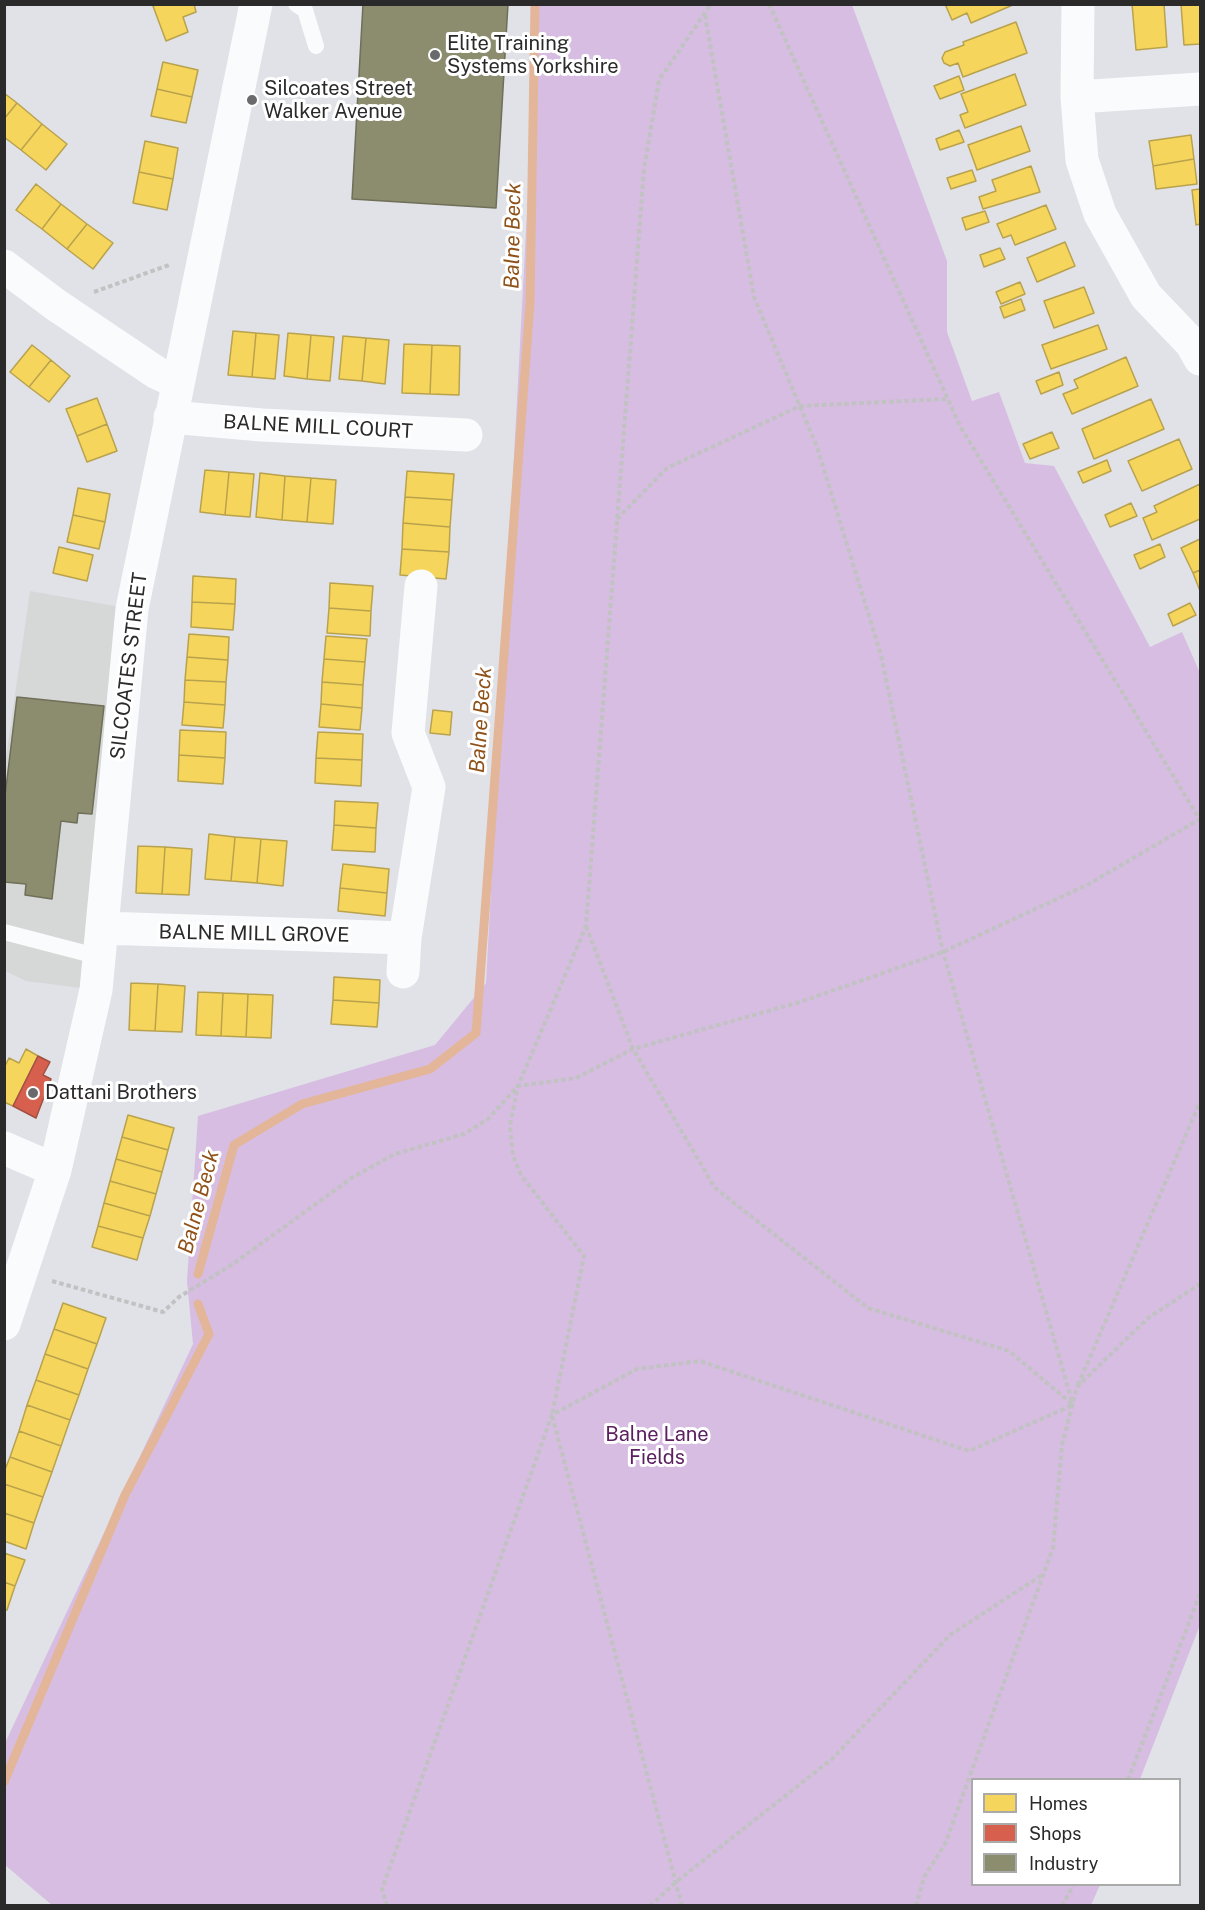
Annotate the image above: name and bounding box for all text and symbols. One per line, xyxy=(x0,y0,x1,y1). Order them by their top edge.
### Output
place label: Elite Training Systems Yorkshire xyxy=(447,32,619,79)
marker: Elite Training Systems Yorkshire xyxy=(428,48,442,62)
place label: Silcoates Street Walker Avenue xyxy=(264,77,413,124)
marker: Silcoates Street Walker Avenue xyxy=(245,93,259,107)
water label: Balne Beck xyxy=(499,183,527,289)
street label: BALNE MILL COURT xyxy=(222,410,414,444)
street label: SILCOATES STREET xyxy=(106,571,152,761)
water label: Balne Beck xyxy=(465,666,497,774)
street label: BALNE MILL GROVE xyxy=(158,920,350,948)
place label: Dattani Brothers xyxy=(45,1081,197,1105)
marker: Dattani Brothers xyxy=(26,1086,40,1100)
water label: Balne Beck xyxy=(173,1147,225,1257)
park label: Balne Lane Fields xyxy=(605,1423,709,1470)
legend xyxy=(971,1778,1181,1886)
text: Homes xyxy=(1029,1793,1088,1814)
text: Shops xyxy=(1029,1823,1081,1844)
text: Industry xyxy=(1029,1853,1098,1874)

